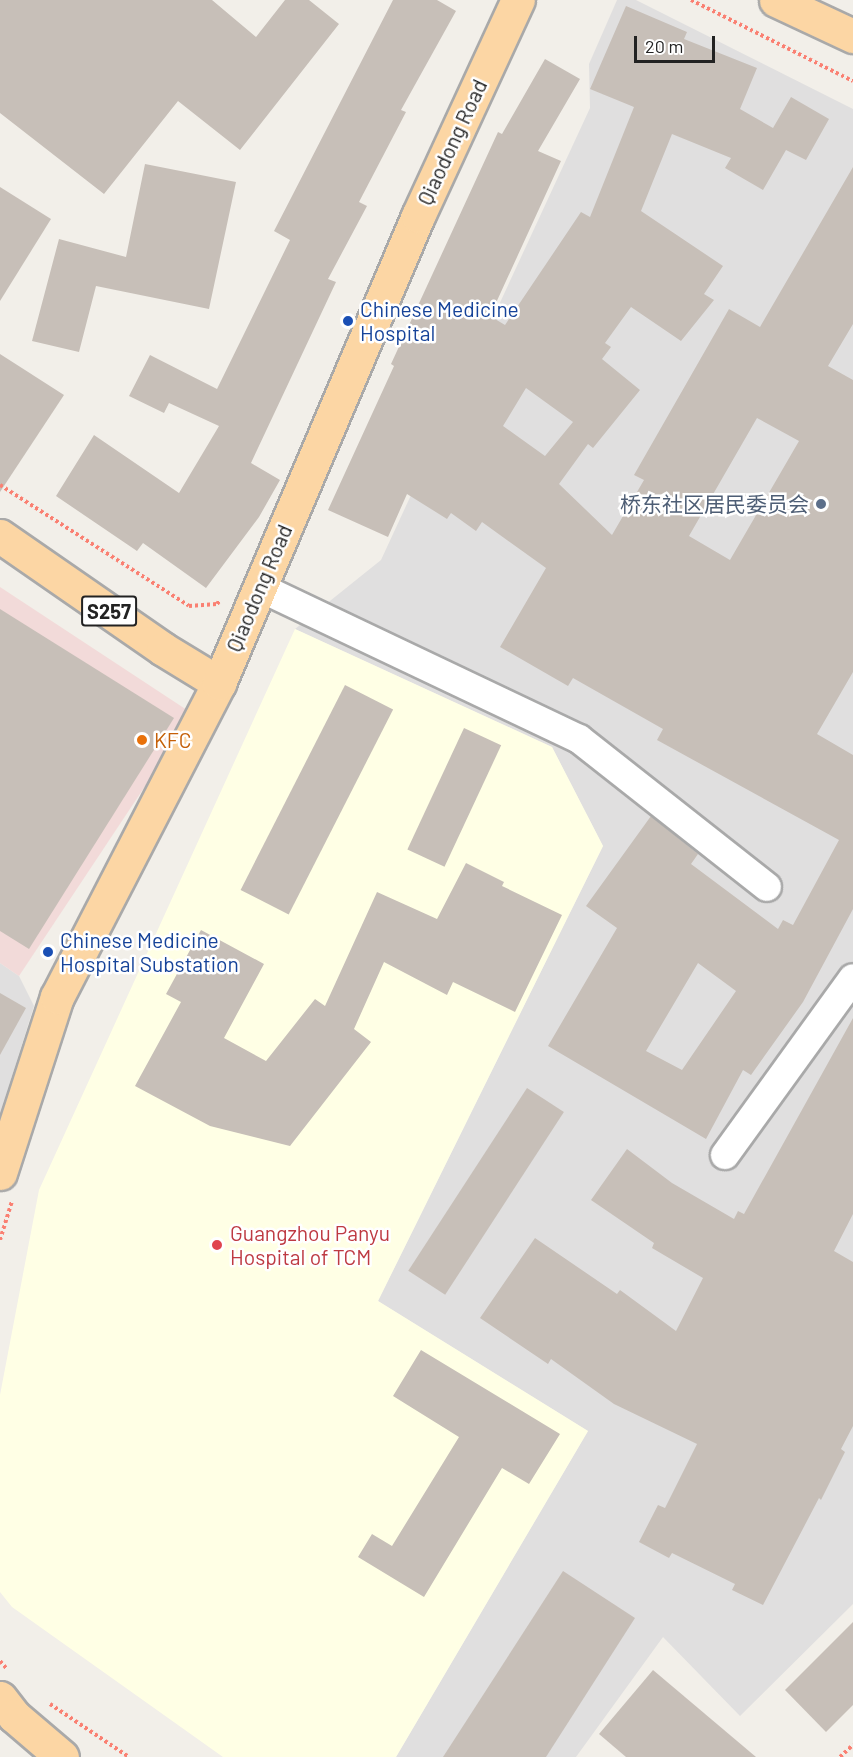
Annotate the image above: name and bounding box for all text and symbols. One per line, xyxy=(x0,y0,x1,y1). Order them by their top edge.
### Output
scale bar xyxy=(637,24,718,62)
text: 20 m xyxy=(645,35,683,57)
street label: Qiaodong Road xyxy=(412,75,492,209)
place label: Chinese Medicine Hospital xyxy=(360,296,519,346)
marker: Chinese Medicine Hospital xyxy=(341,314,355,328)
place label: 桥东社区居民委员会 xyxy=(620,491,809,517)
marker: 桥东社区居民委员会 xyxy=(814,497,828,511)
street label: Qiaodong Road xyxy=(221,521,297,655)
road number: S257 xyxy=(80,594,138,628)
place label: KFC xyxy=(154,727,191,753)
marker: KFC xyxy=(135,733,149,747)
place label: Chinese Medicine Hospital Substation xyxy=(60,927,239,977)
marker: Chinese Medicine Hospital Substation xyxy=(41,945,55,959)
place label: Guangzhou Panyu Hospital of TCM xyxy=(230,1220,390,1270)
marker: Guangzhou Panyu Hospital of TCM xyxy=(208,1236,226,1254)

